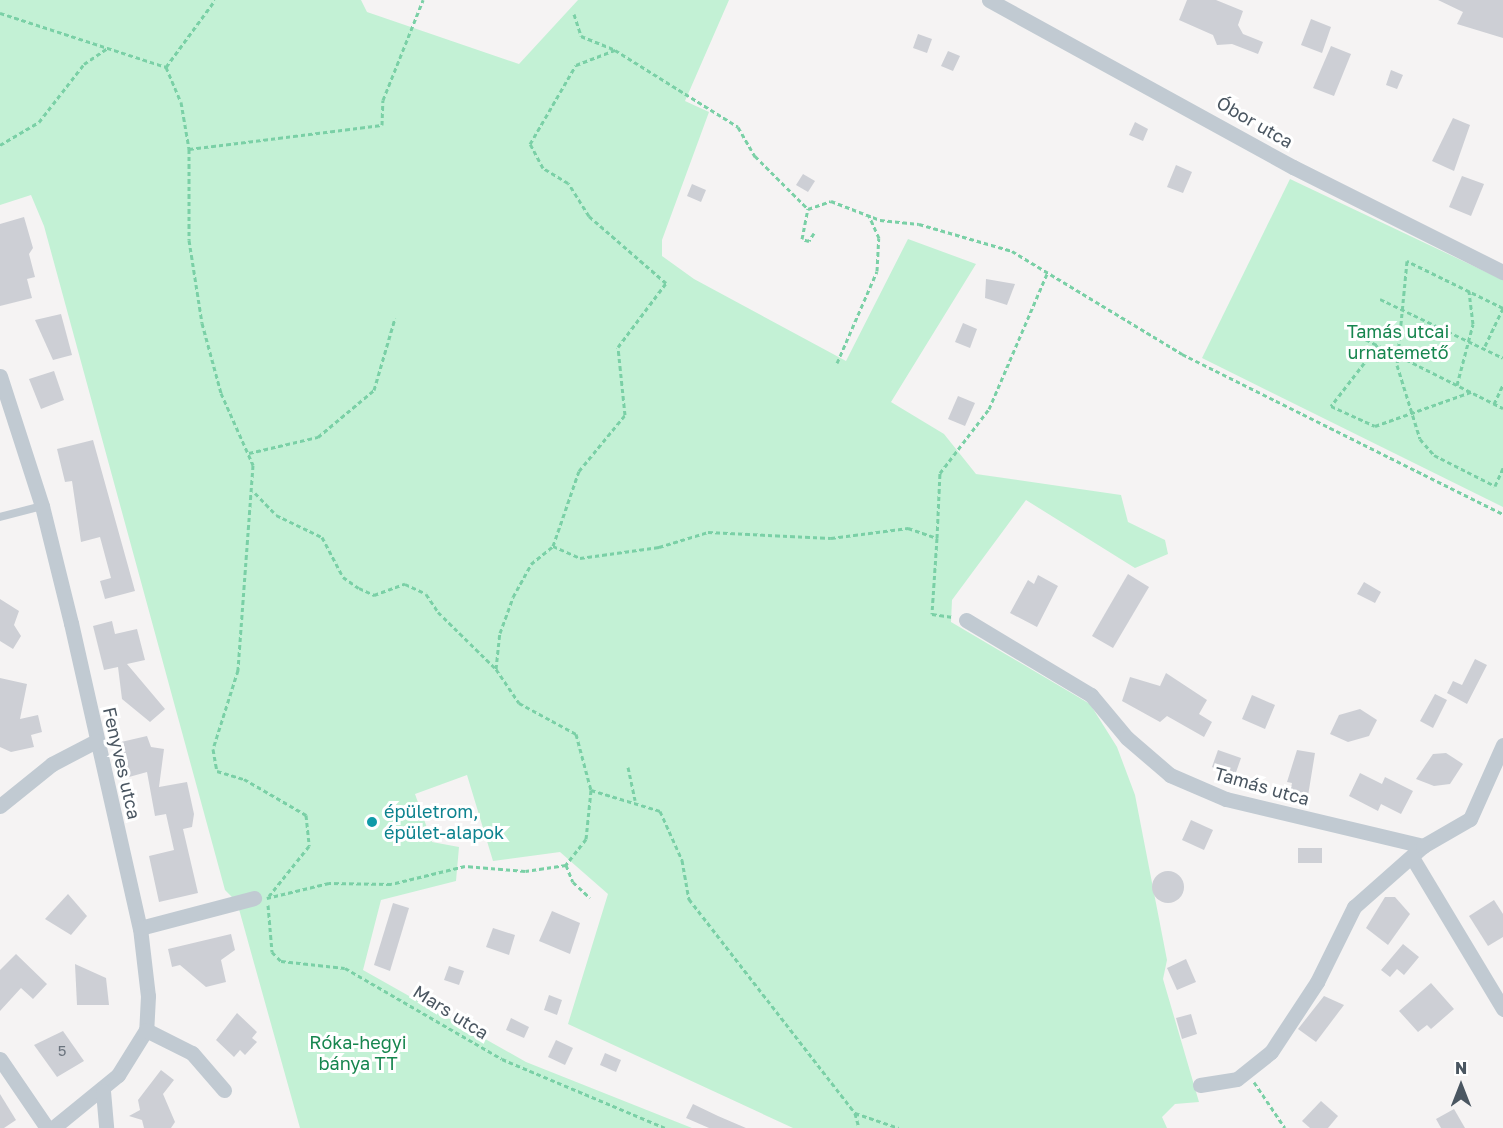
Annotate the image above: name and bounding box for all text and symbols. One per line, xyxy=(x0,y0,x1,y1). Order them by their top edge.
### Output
street label: Óbor utca xyxy=(1213,91,1297,153)
park label: Tamás utcai urnatemető xyxy=(1347,321,1449,364)
street label: Fenyves utca xyxy=(99,705,145,821)
street label: Tamás utca xyxy=(1212,762,1312,810)
place label: épületrom, épület-alapok xyxy=(384,801,504,844)
marker: épületrom, épület-alapok xyxy=(365,815,379,829)
street label: Mars utca xyxy=(409,980,493,1044)
park label: Róka-hegyi bánya TT xyxy=(309,1032,407,1074)
house number: 5 xyxy=(58,1042,66,1060)
north arrow xyxy=(1431,1056,1491,1116)
text: N xyxy=(1455,1058,1467,1078)

